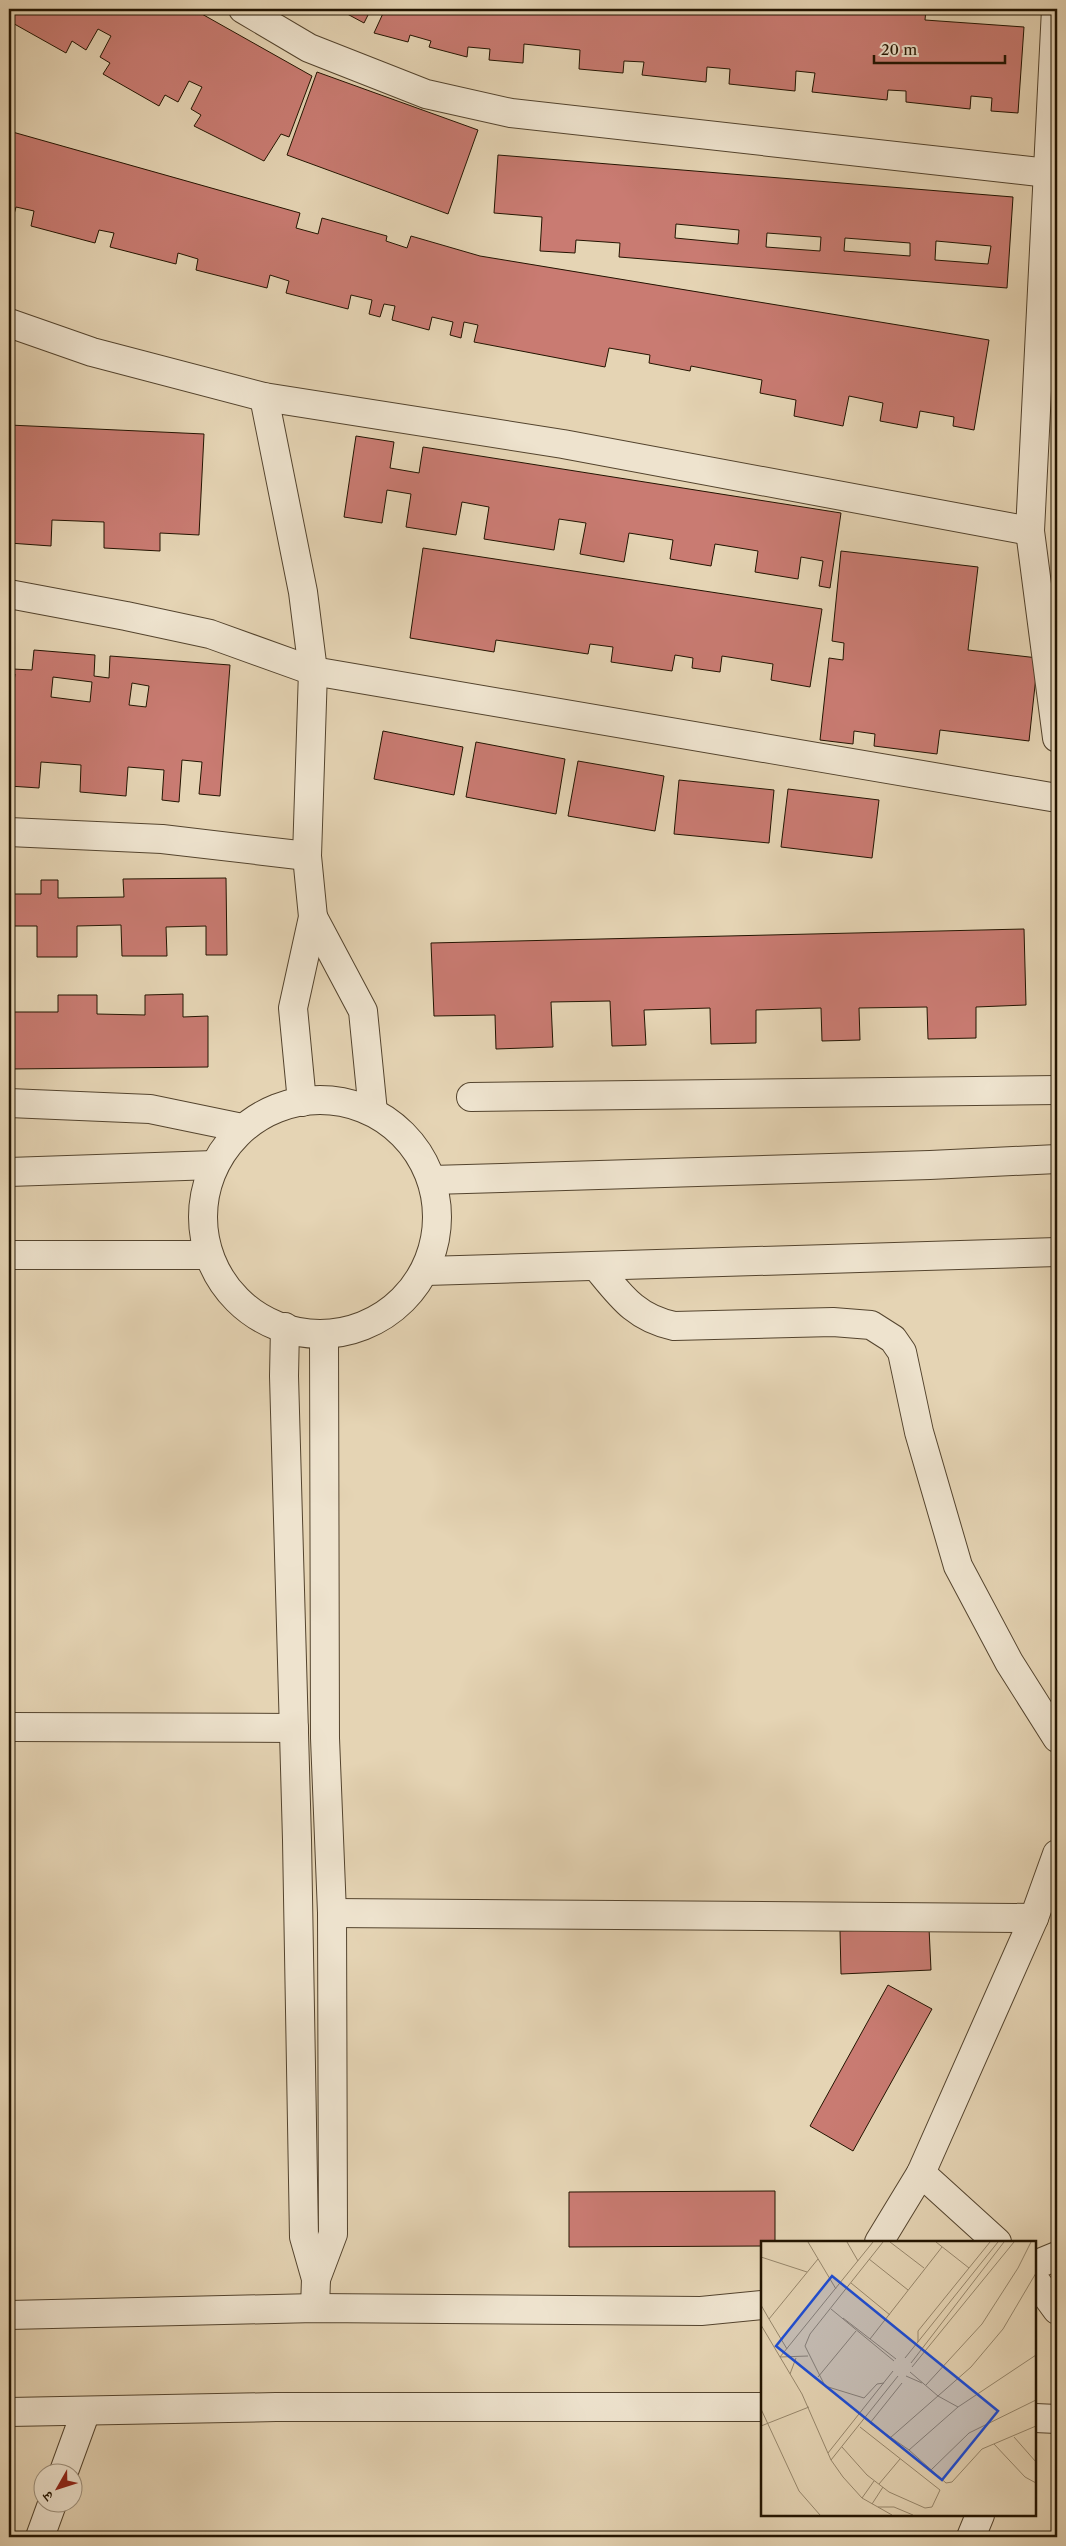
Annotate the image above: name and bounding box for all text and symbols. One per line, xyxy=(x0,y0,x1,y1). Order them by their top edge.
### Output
scale bar xyxy=(874,32,1005,64)
text: 20 m xyxy=(881,40,917,59)
inset map xyxy=(761,2241,1036,2516)
north arrow xyxy=(32,2464,82,2514)
text: उ xyxy=(38,2487,58,2505)

